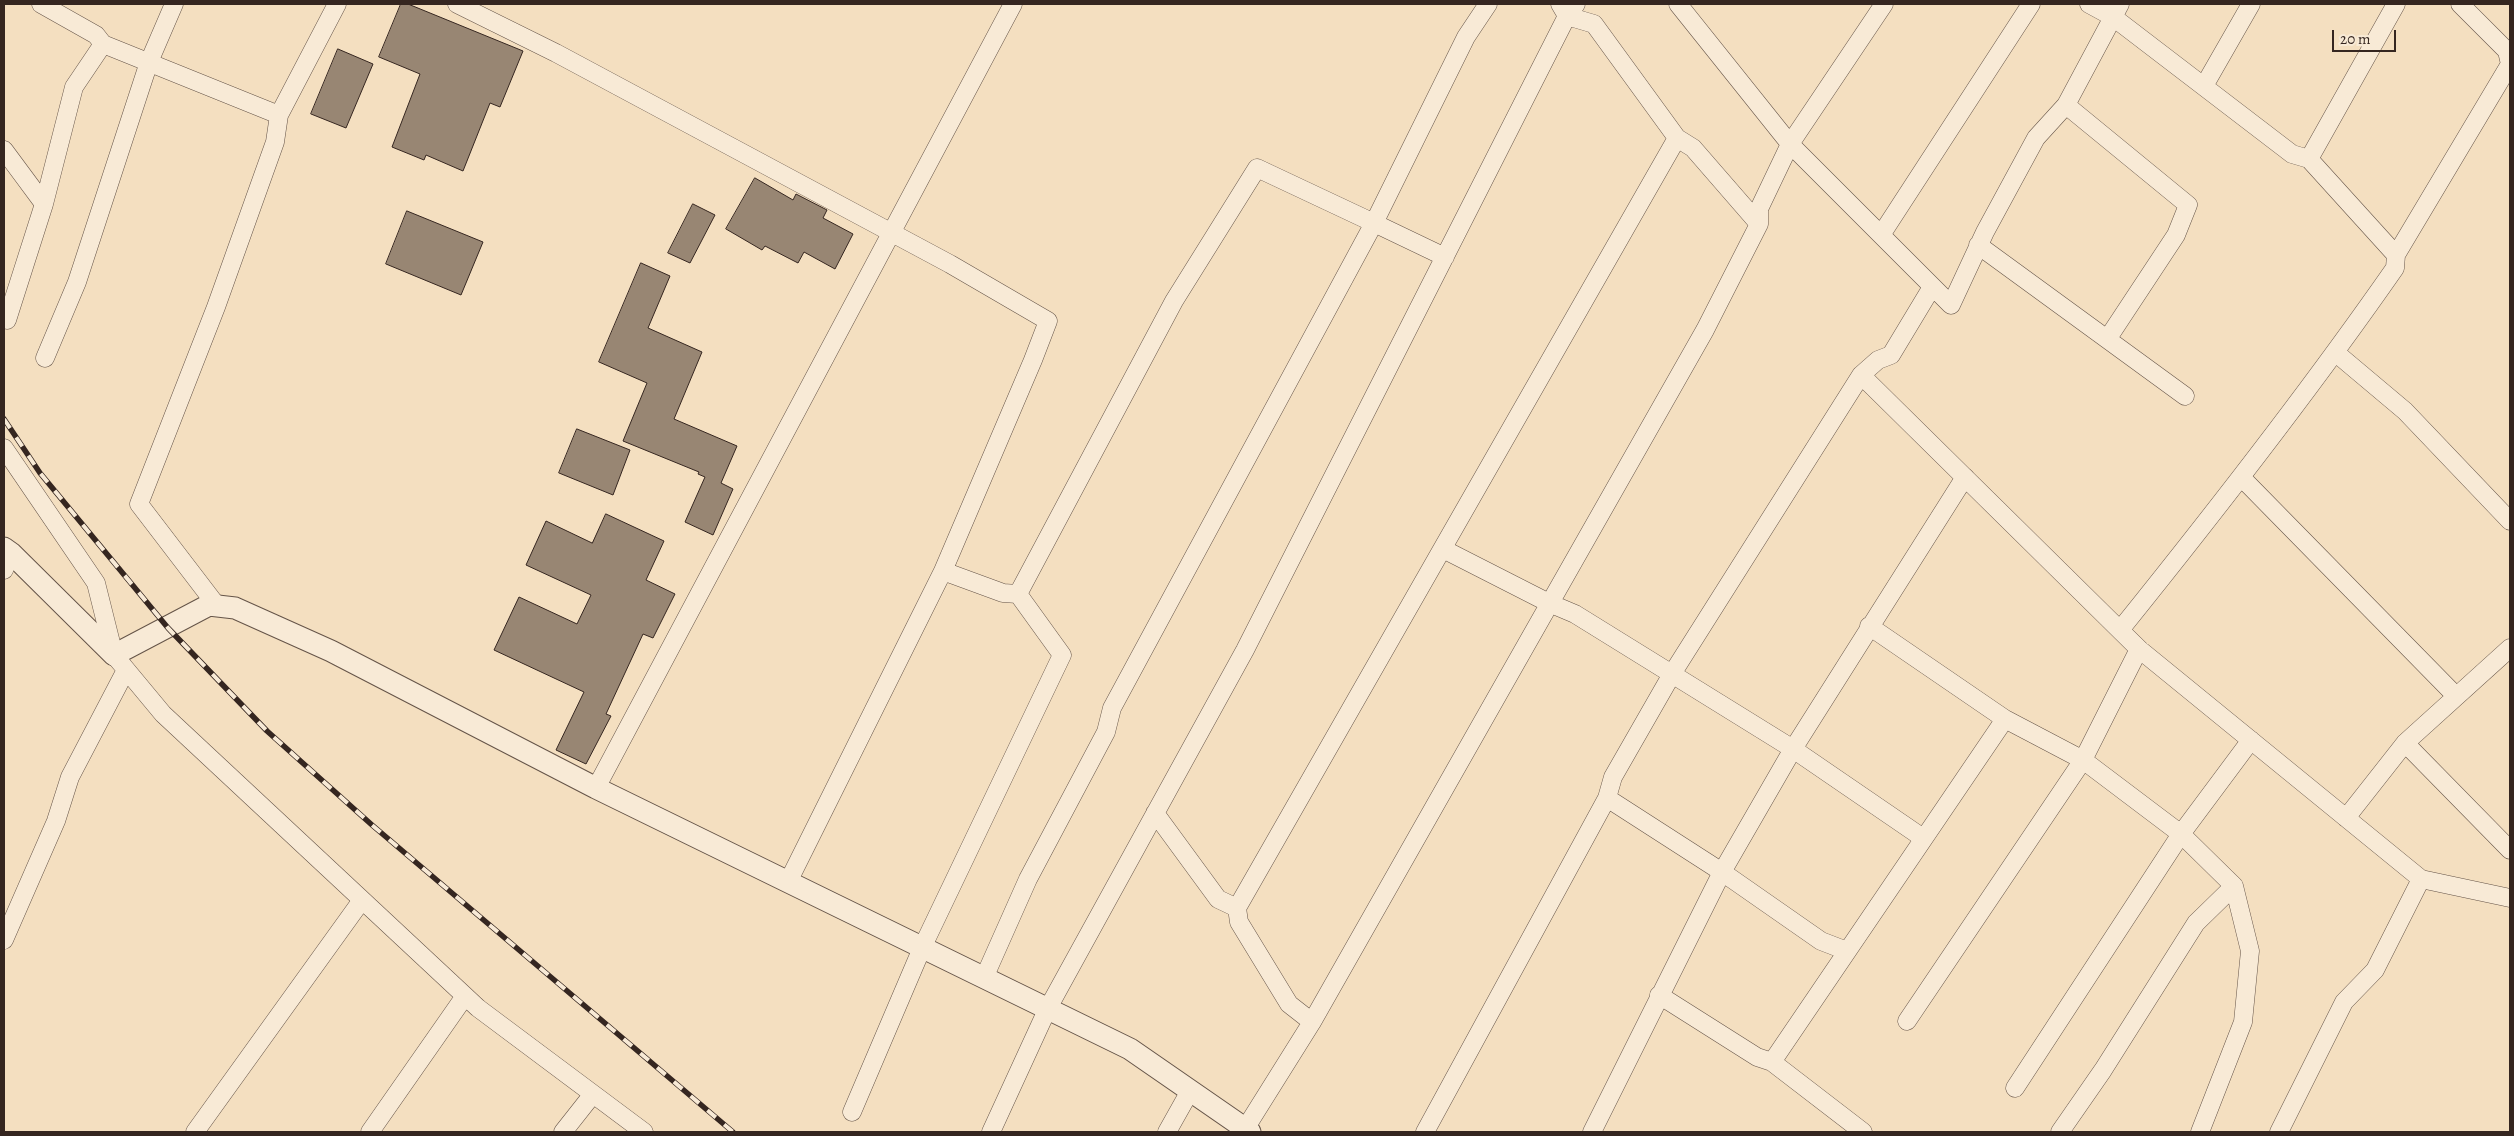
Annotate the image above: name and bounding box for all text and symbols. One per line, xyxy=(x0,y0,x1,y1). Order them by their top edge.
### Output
scale bar xyxy=(2334,20,2398,52)
text: 20 m xyxy=(2340,29,2371,49)

